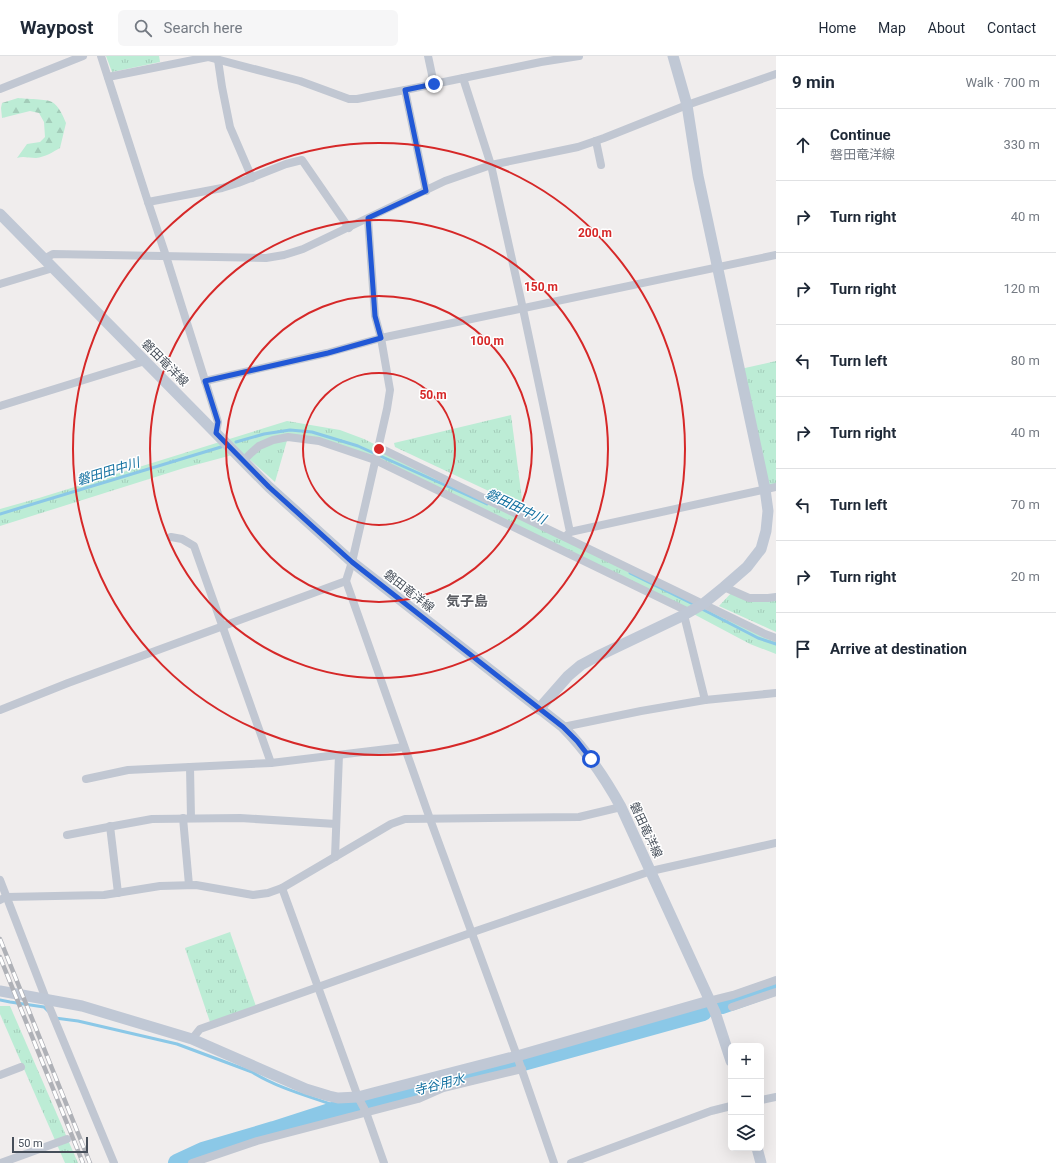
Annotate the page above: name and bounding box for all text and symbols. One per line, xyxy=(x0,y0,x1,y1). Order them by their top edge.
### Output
search box xyxy=(118,10,398,46)
text: Waypost xyxy=(20,16,94,39)
icon: search xyxy=(132,17,154,39)
text: Search here xyxy=(164,19,242,37)
text: Home xyxy=(818,20,856,36)
text: Map xyxy=(878,20,906,36)
text: About xyxy=(928,20,965,36)
text: Contact xyxy=(987,20,1036,36)
text: 9 min xyxy=(792,72,835,92)
route end xyxy=(425,75,443,93)
text: Walk · 700 m xyxy=(965,75,1040,90)
text: Continue xyxy=(830,126,891,144)
icon: ahead xyxy=(792,134,814,156)
text: 330 m xyxy=(1003,137,1040,152)
text: 磐田竜洋線 xyxy=(830,147,895,162)
icon: right xyxy=(792,206,814,228)
text: Turn right xyxy=(830,208,896,226)
text: 40 m xyxy=(1011,209,1040,224)
text: 200 m xyxy=(578,226,612,240)
icon: right xyxy=(792,278,814,300)
text: 150 m xyxy=(524,280,558,294)
text: Turn right xyxy=(830,280,896,298)
text: 120 m xyxy=(1003,281,1040,296)
text: 100 m xyxy=(470,334,504,348)
street label: 磐田竜洋線 xyxy=(139,337,191,389)
icon: left xyxy=(792,350,814,372)
text: Turn left xyxy=(830,352,887,370)
text: 80 m xyxy=(1011,353,1040,368)
text: 50 m xyxy=(419,388,447,402)
icon: right xyxy=(792,422,814,444)
text: Turn right xyxy=(830,424,896,442)
text: 40 m xyxy=(1011,425,1040,440)
centre of rings xyxy=(372,442,386,456)
water label: 磐田田中川 xyxy=(75,454,143,488)
water label: 磐田田中川 xyxy=(483,486,550,528)
icon: left xyxy=(792,494,814,516)
text: Turn left xyxy=(830,496,887,514)
text: 70 m xyxy=(1011,497,1040,512)
icon: right xyxy=(792,566,814,588)
street label: 磐田竜洋線 xyxy=(381,567,437,615)
text: Turn right xyxy=(830,568,896,586)
text: 20 m xyxy=(1011,569,1040,584)
district label: 気子島 xyxy=(446,593,488,609)
icon: arrive xyxy=(792,638,814,660)
text: Arrive at destination xyxy=(830,640,967,658)
route start xyxy=(582,750,600,768)
street label: 磐田竜洋線 xyxy=(627,800,665,860)
map controls xyxy=(728,1043,764,1151)
button: + xyxy=(728,1043,764,1079)
water label: 寺谷用水 xyxy=(412,1070,468,1098)
button: − xyxy=(728,1079,764,1115)
button: layers xyxy=(728,1115,764,1151)
scale bar xyxy=(12,1135,88,1154)
text: 50 m xyxy=(18,1137,43,1150)

